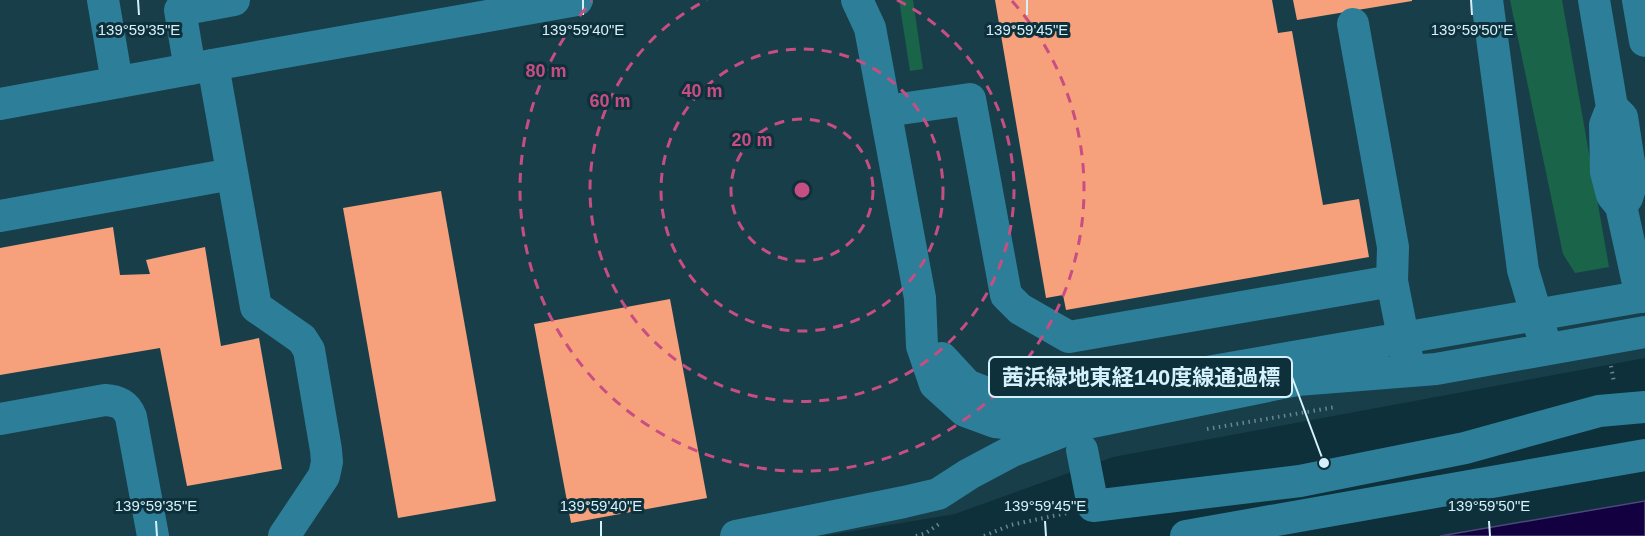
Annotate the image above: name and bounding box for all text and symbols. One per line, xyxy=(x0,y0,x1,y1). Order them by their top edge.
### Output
text: 139°59'35"E xyxy=(98,21,180,38)
text: 139°59'40"E xyxy=(542,21,624,38)
text: 139°59'45"E xyxy=(986,21,1068,38)
text: 139°59'50"E xyxy=(1431,21,1513,38)
text: 80 m xyxy=(525,61,567,81)
text: 40 m xyxy=(681,81,723,101)
text: 60 m xyxy=(589,91,631,111)
text: 20 m xyxy=(731,130,773,150)
centre of rings xyxy=(792,180,812,200)
callout: 茜浜緑地東経140度線通過標 xyxy=(989,357,1292,397)
text: 茜浜緑地東経140度線通過標 xyxy=(1002,365,1280,390)
text: 139°59'35"E xyxy=(115,497,197,514)
text: 139°59'40"E xyxy=(560,497,642,514)
text: 139°59'45"E xyxy=(1004,497,1086,514)
text: 139°59'50"E xyxy=(1448,497,1530,514)

